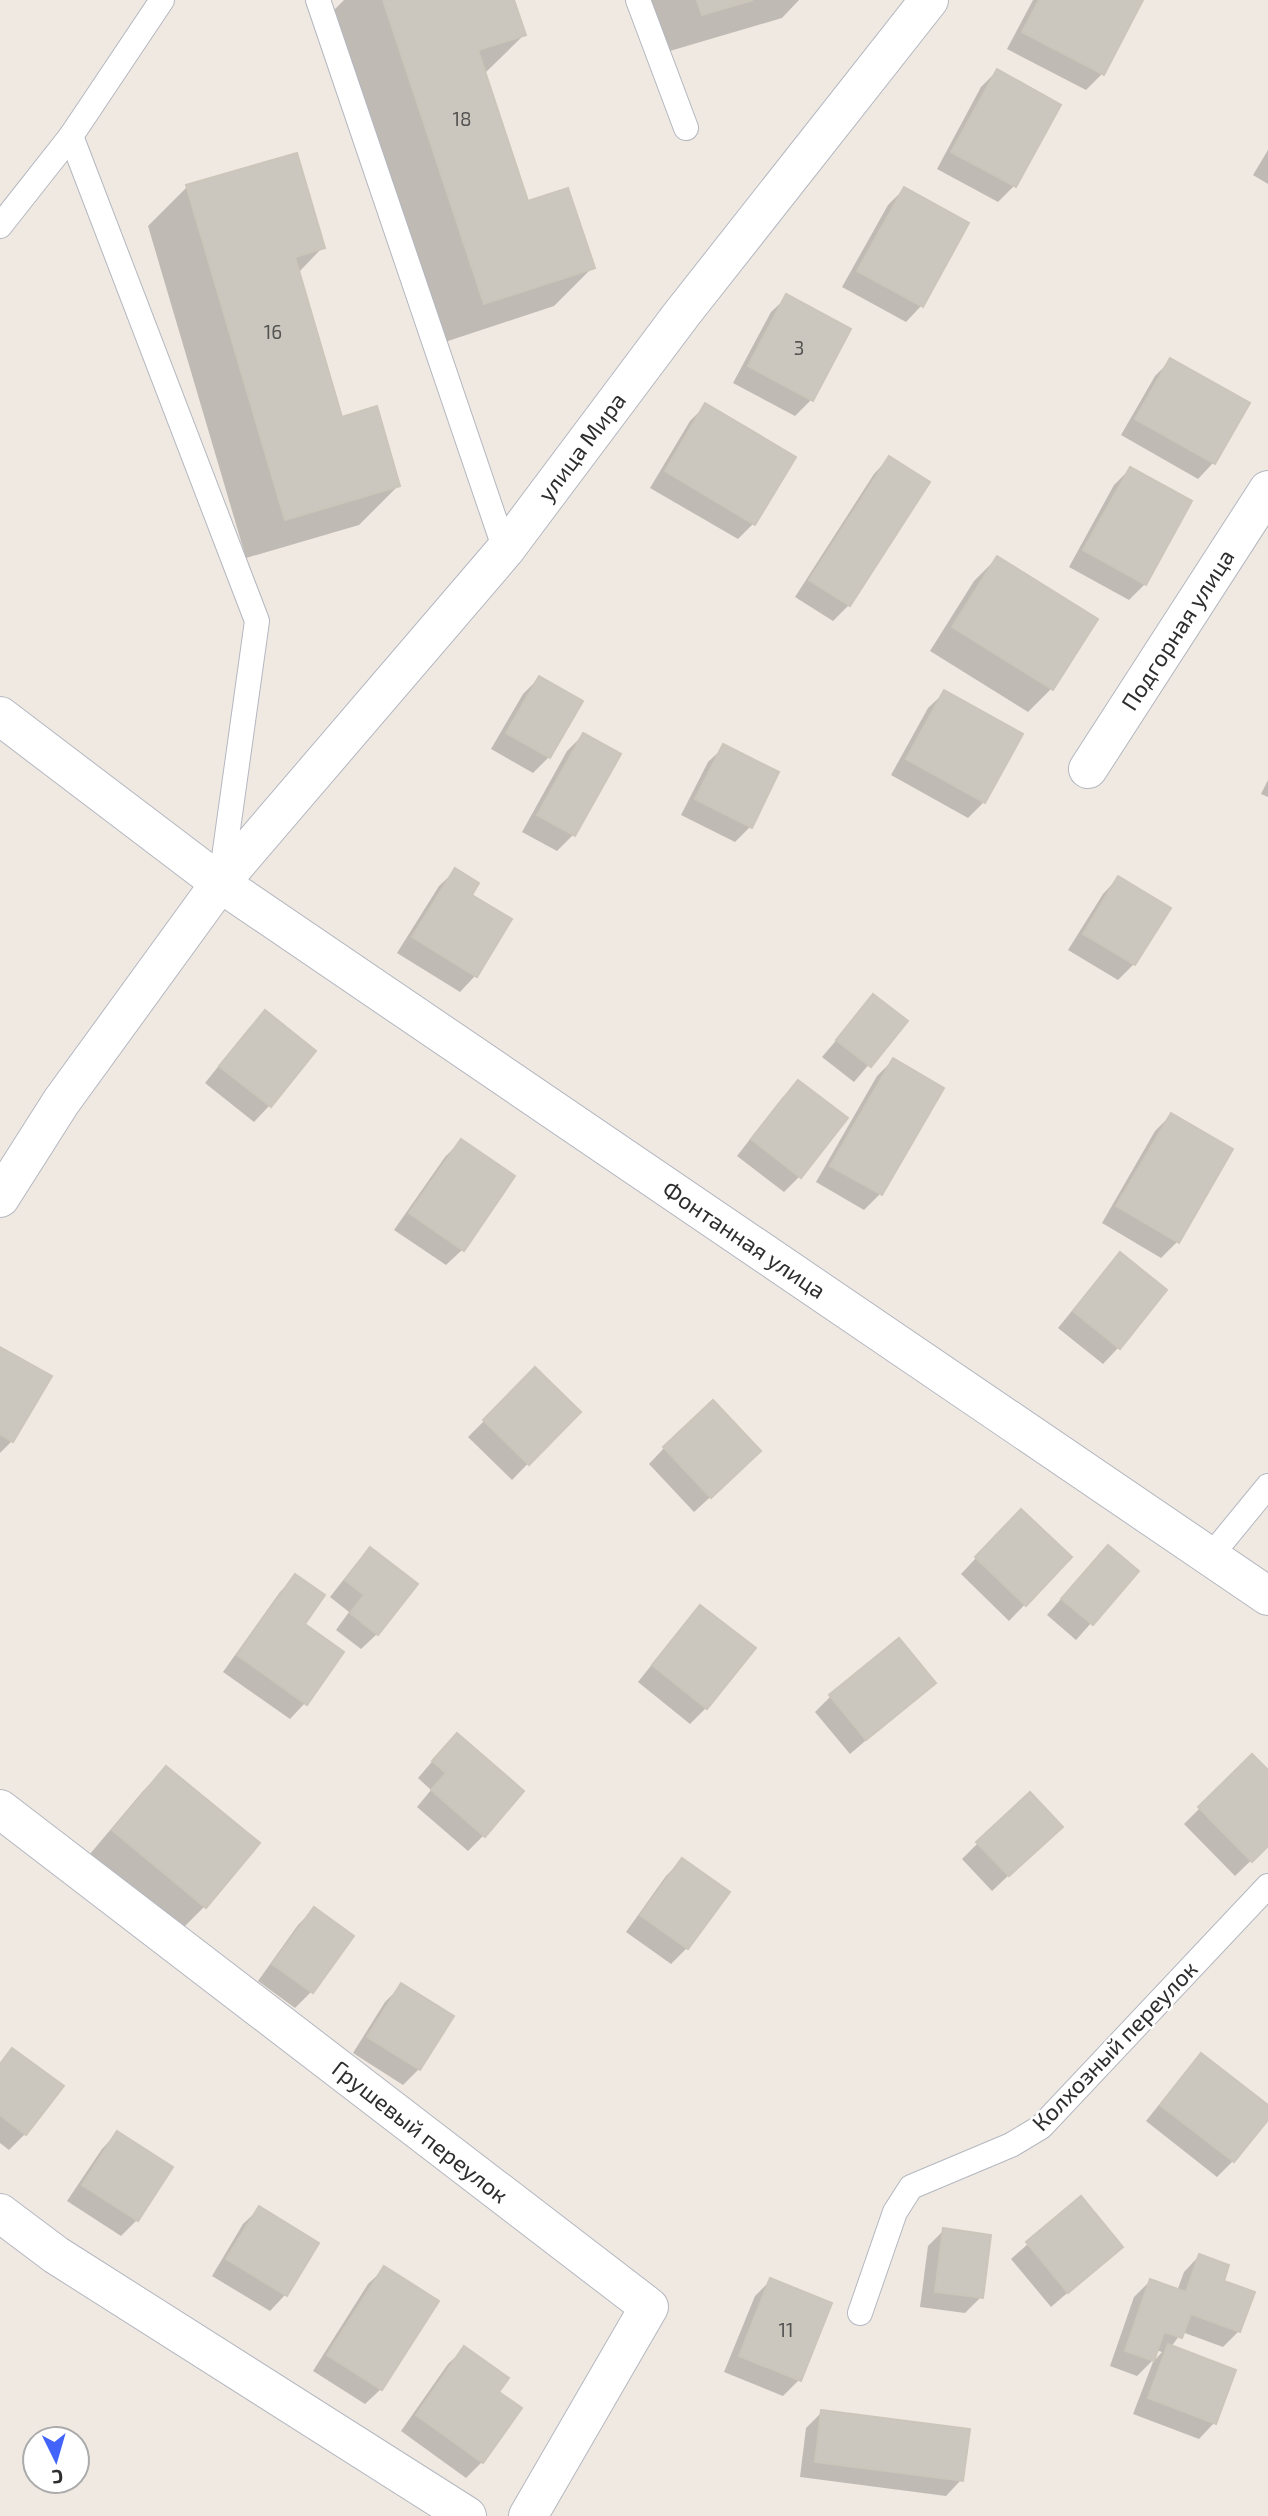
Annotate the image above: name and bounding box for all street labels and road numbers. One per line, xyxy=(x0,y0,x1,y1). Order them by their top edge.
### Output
street label: улица Мира xyxy=(531,386,632,507)
street label: Подгорная улица xyxy=(1115,544,1241,716)
street label: Фонтанная улица xyxy=(657,1174,831,1305)
street label: Колхозный переулок xyxy=(1026,1954,1203,2137)
street label: Грушевый переулок xyxy=(327,2054,514,2209)

